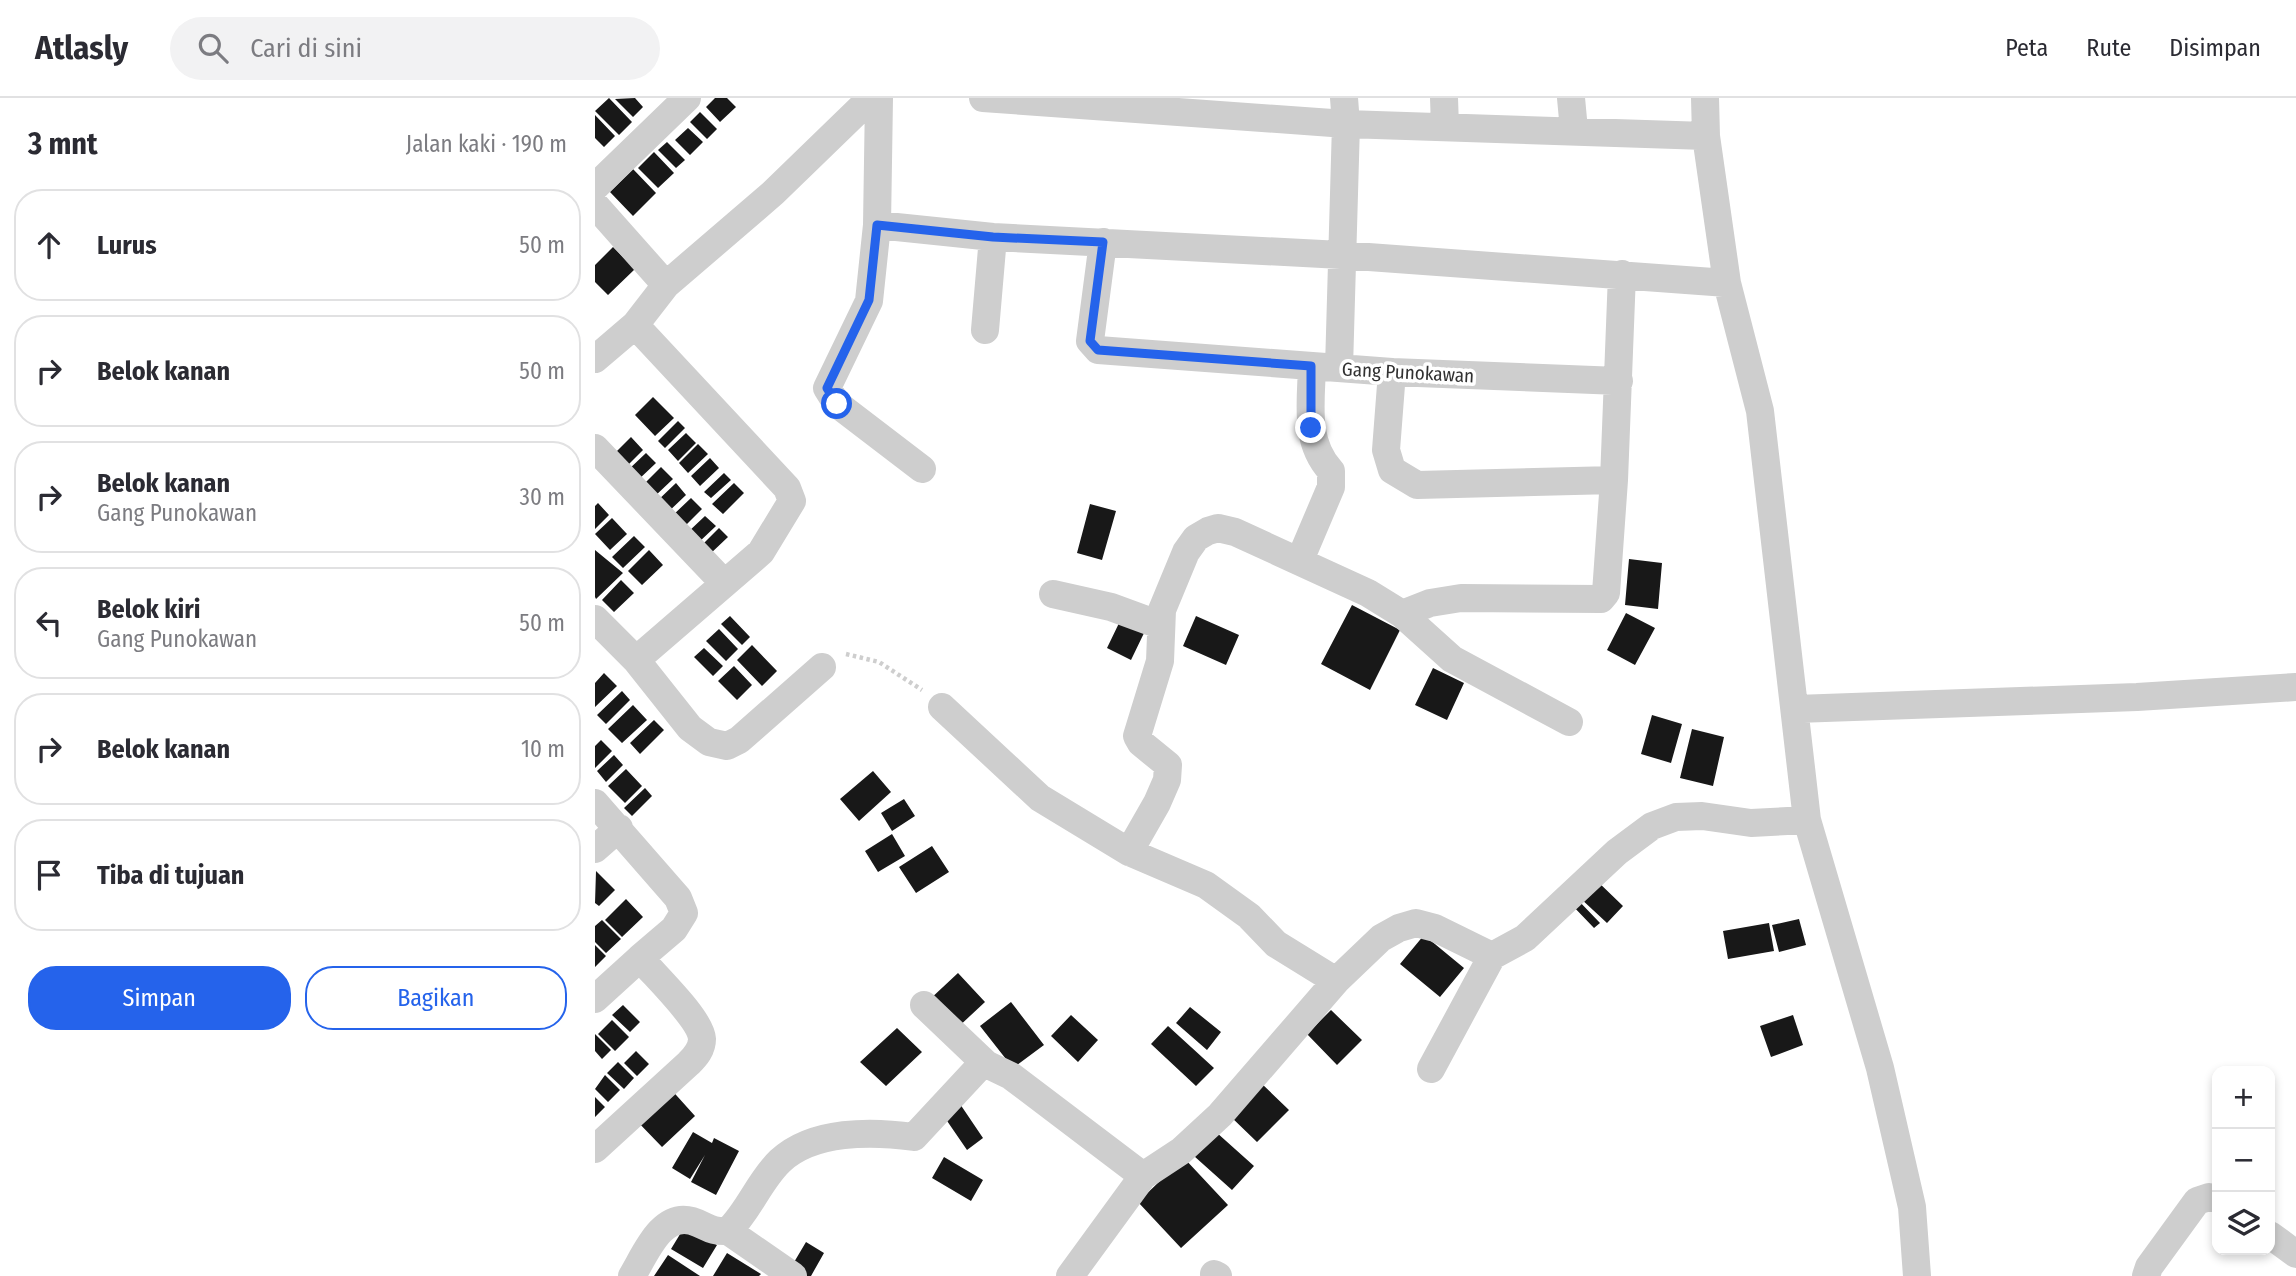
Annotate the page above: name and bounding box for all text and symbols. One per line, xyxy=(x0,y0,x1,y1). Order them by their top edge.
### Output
search box xyxy=(170,17,660,80)
text: Atlasly xyxy=(35,28,128,68)
icon: search xyxy=(194,29,232,67)
text: Cari di sini xyxy=(250,33,362,64)
text: Peta xyxy=(2005,34,2048,62)
text: Rute xyxy=(2086,34,2131,62)
text: Disimpan xyxy=(2169,34,2261,62)
text: 3 mnt xyxy=(28,126,98,162)
text: Jalan kaki · 190 m xyxy=(406,130,567,158)
icon: ahead xyxy=(30,226,68,264)
text: Lurus xyxy=(97,230,157,261)
text: 50 m xyxy=(519,231,565,259)
icon: right xyxy=(30,352,68,390)
text: Belok kanan xyxy=(97,356,230,387)
text: 50 m xyxy=(519,357,565,385)
street label: Gang Punokawan xyxy=(1341,358,1475,387)
route start xyxy=(821,388,852,419)
route end xyxy=(1295,412,1326,443)
text: Belok kanan xyxy=(97,468,230,499)
icon: right xyxy=(30,478,68,516)
text: 30 m xyxy=(520,483,565,511)
text: Gang Punokawan xyxy=(97,499,257,527)
text: Belok kiri xyxy=(97,594,200,625)
icon: left xyxy=(30,604,68,642)
text: 50 m xyxy=(519,609,565,637)
text: Gang Punokawan xyxy=(97,625,257,653)
icon: right xyxy=(30,730,68,768)
text: Belok kanan xyxy=(97,734,230,765)
text: 10 m xyxy=(521,735,565,763)
icon: arrive xyxy=(30,856,68,894)
text: Tiba di tujuan xyxy=(97,860,244,891)
button: Simpan xyxy=(28,966,291,1030)
button: Bagikan xyxy=(305,966,567,1030)
map controls xyxy=(2212,1066,2275,1255)
button: + xyxy=(2212,1066,2275,1129)
button: − xyxy=(2212,1129,2275,1192)
button: layers xyxy=(2212,1192,2275,1255)

